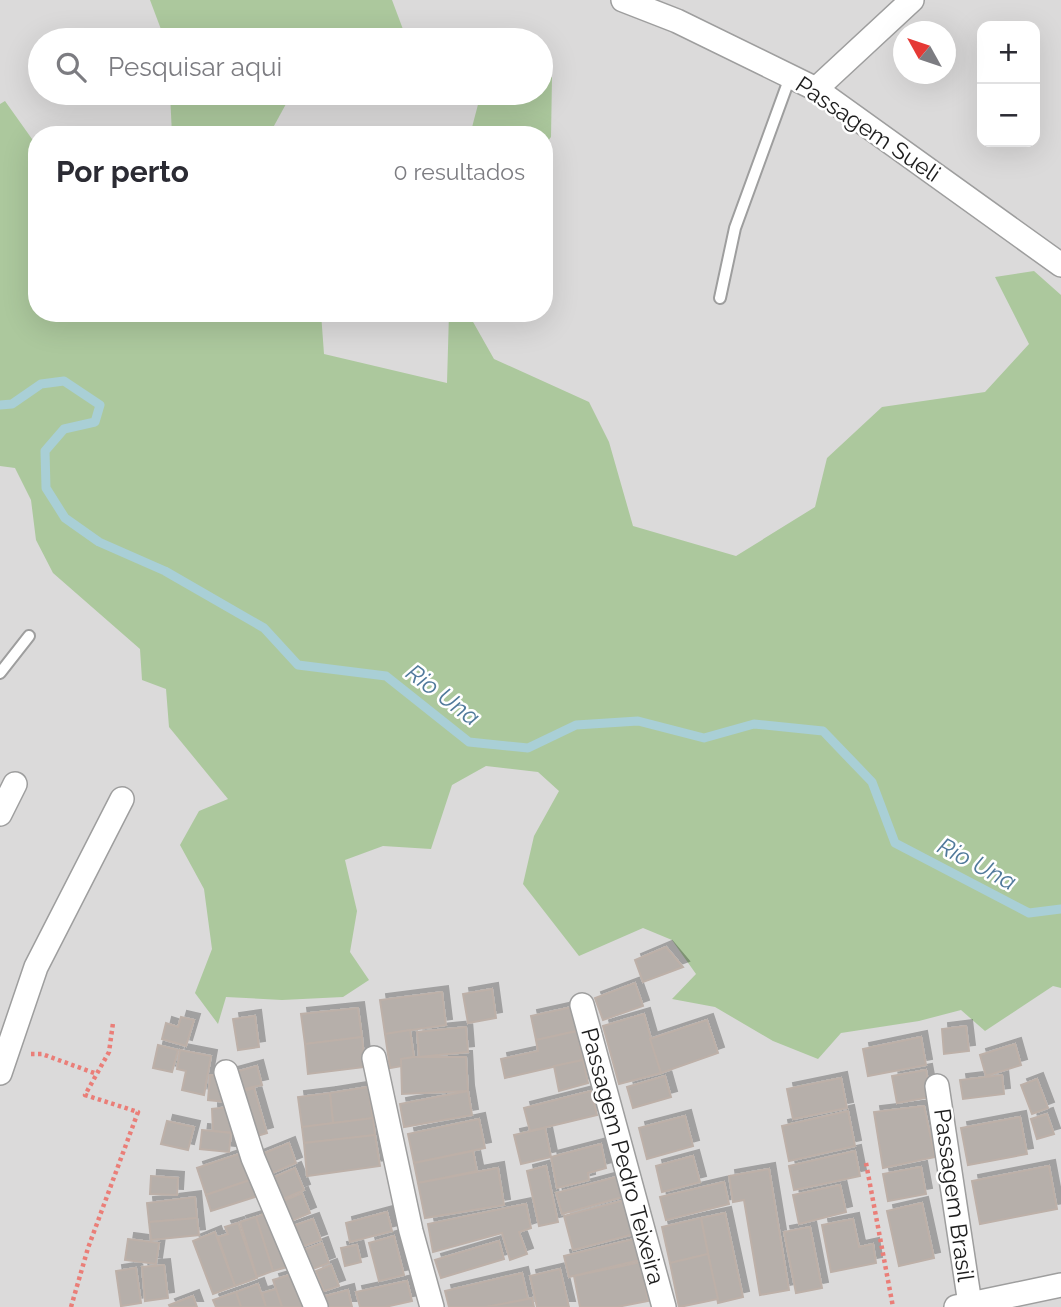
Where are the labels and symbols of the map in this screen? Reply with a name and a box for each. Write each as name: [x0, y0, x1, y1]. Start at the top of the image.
north arrow: [893, 21, 956, 84]
street label: Passagem Sueli: [791, 70, 946, 187]
water label: Rio Una: [401, 658, 486, 732]
water label: Rio Una: [933, 831, 1021, 896]
street label: Passagem Pedro Teixeira: [576, 1025, 671, 1287]
street label: Passagem Brasil: [929, 1107, 980, 1284]

